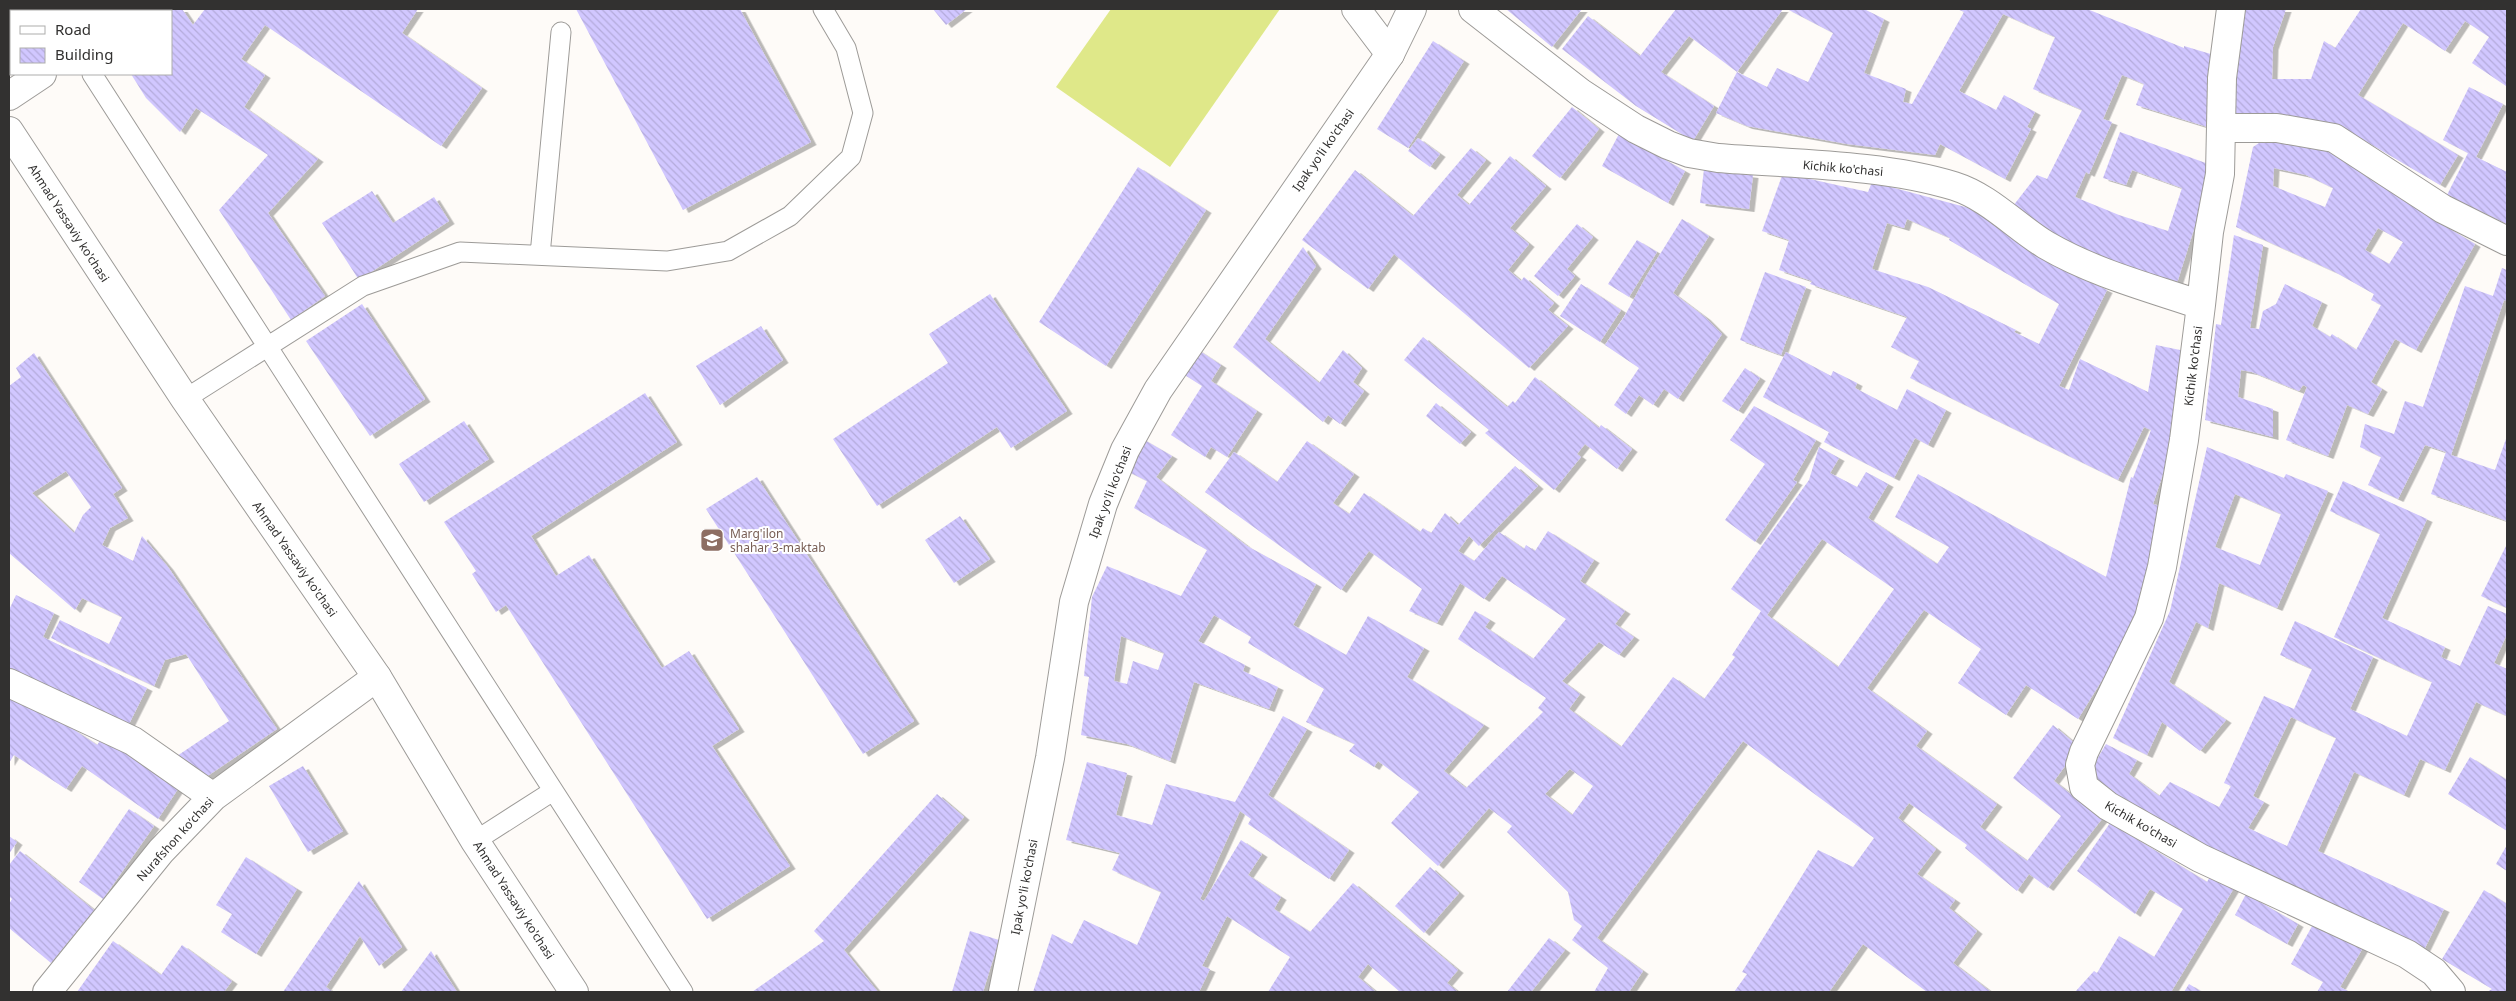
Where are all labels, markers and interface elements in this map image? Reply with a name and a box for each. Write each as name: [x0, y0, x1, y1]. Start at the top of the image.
legend: [10, 10, 172, 75]
text: Road: [55, 19, 91, 39]
text: Building: [55, 44, 113, 64]
street label: Ipak yo'li ko'chasi: [1288, 105, 1358, 195]
street label: Kichik ko'chasi: [1802, 156, 1884, 180]
street label: Ahmad Yassaviy ko'chasi: [24, 161, 114, 285]
street label: Kichik ko'chasi: [2180, 325, 2206, 407]
street label: Ipak yo'li ko'chasi: [1085, 444, 1135, 540]
street label: Ahmad Yassaviy ko'chasi: [249, 498, 341, 620]
place label: Marg'ilon shahar 3-maktab: [730, 525, 826, 556]
school or university icon: Marg'ilon shahar 3-maktab: [699, 527, 725, 553]
street label: Nurafshon koʻchasi: [133, 793, 217, 885]
street label: Kichik ko'chasi: [2102, 796, 2180, 852]
street label: Ahmad Yassaviy ko'chasi: [469, 838, 559, 962]
street label: Ipak yo'li ko'chasi: [1006, 838, 1042, 936]

